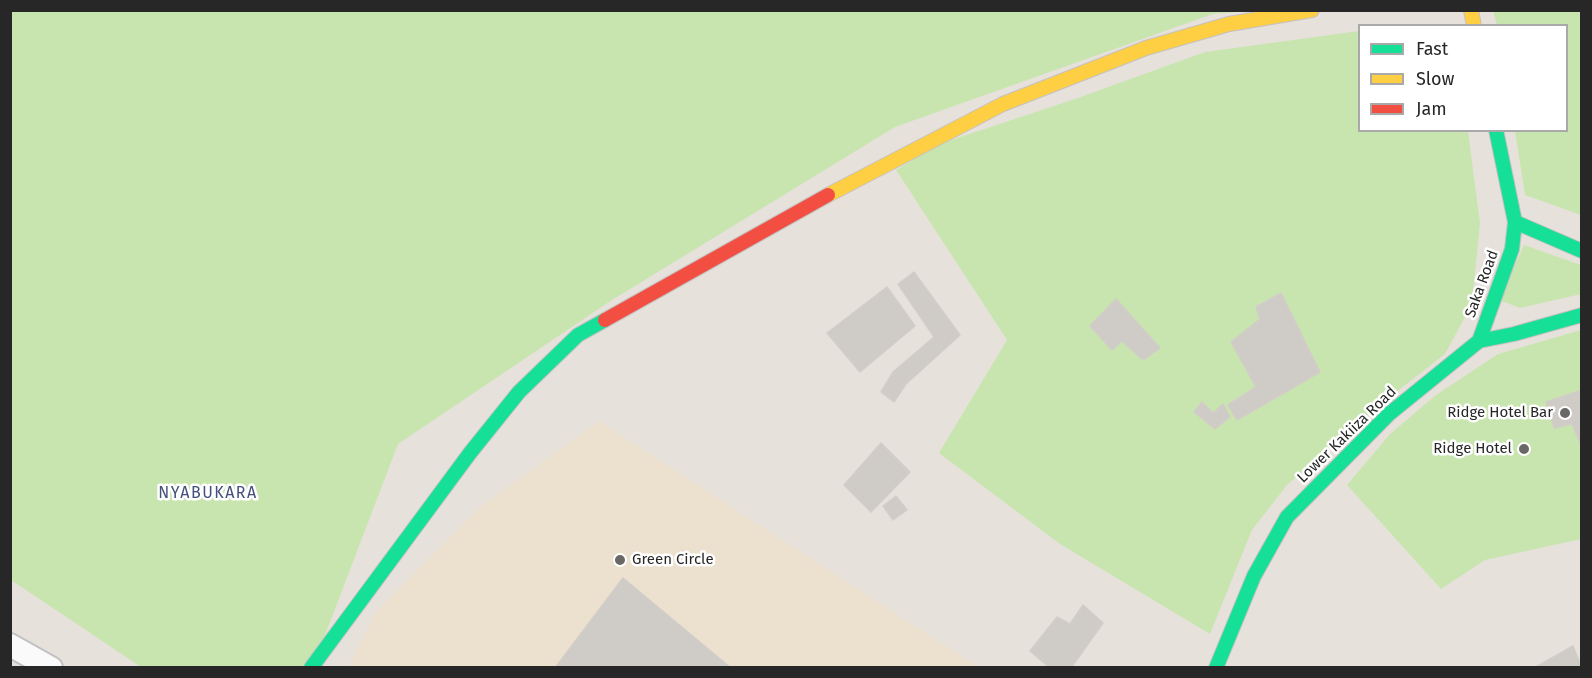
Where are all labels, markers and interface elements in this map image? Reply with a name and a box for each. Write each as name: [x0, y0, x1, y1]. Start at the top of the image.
legend: [1358, 24, 1568, 132]
text: Fast: [1416, 38, 1448, 60]
text: Slow: [1416, 68, 1454, 90]
text: Jam: [1416, 98, 1447, 120]
street label: Saka Road: [1461, 248, 1503, 320]
street label: Lower Kakiiza Road: [1294, 383, 1400, 487]
place label: Ridge Hotel Bar: [1447, 404, 1553, 422]
marker: Ridge Hotel Bar: [1558, 406, 1572, 420]
place label: Ridge Hotel: [1433, 440, 1512, 458]
marker: Ridge Hotel: [1517, 442, 1531, 456]
district label: NYABUKARA: [158, 484, 258, 504]
place label: Green Circle: [632, 551, 714, 569]
marker: Green Circle: [613, 553, 627, 567]

